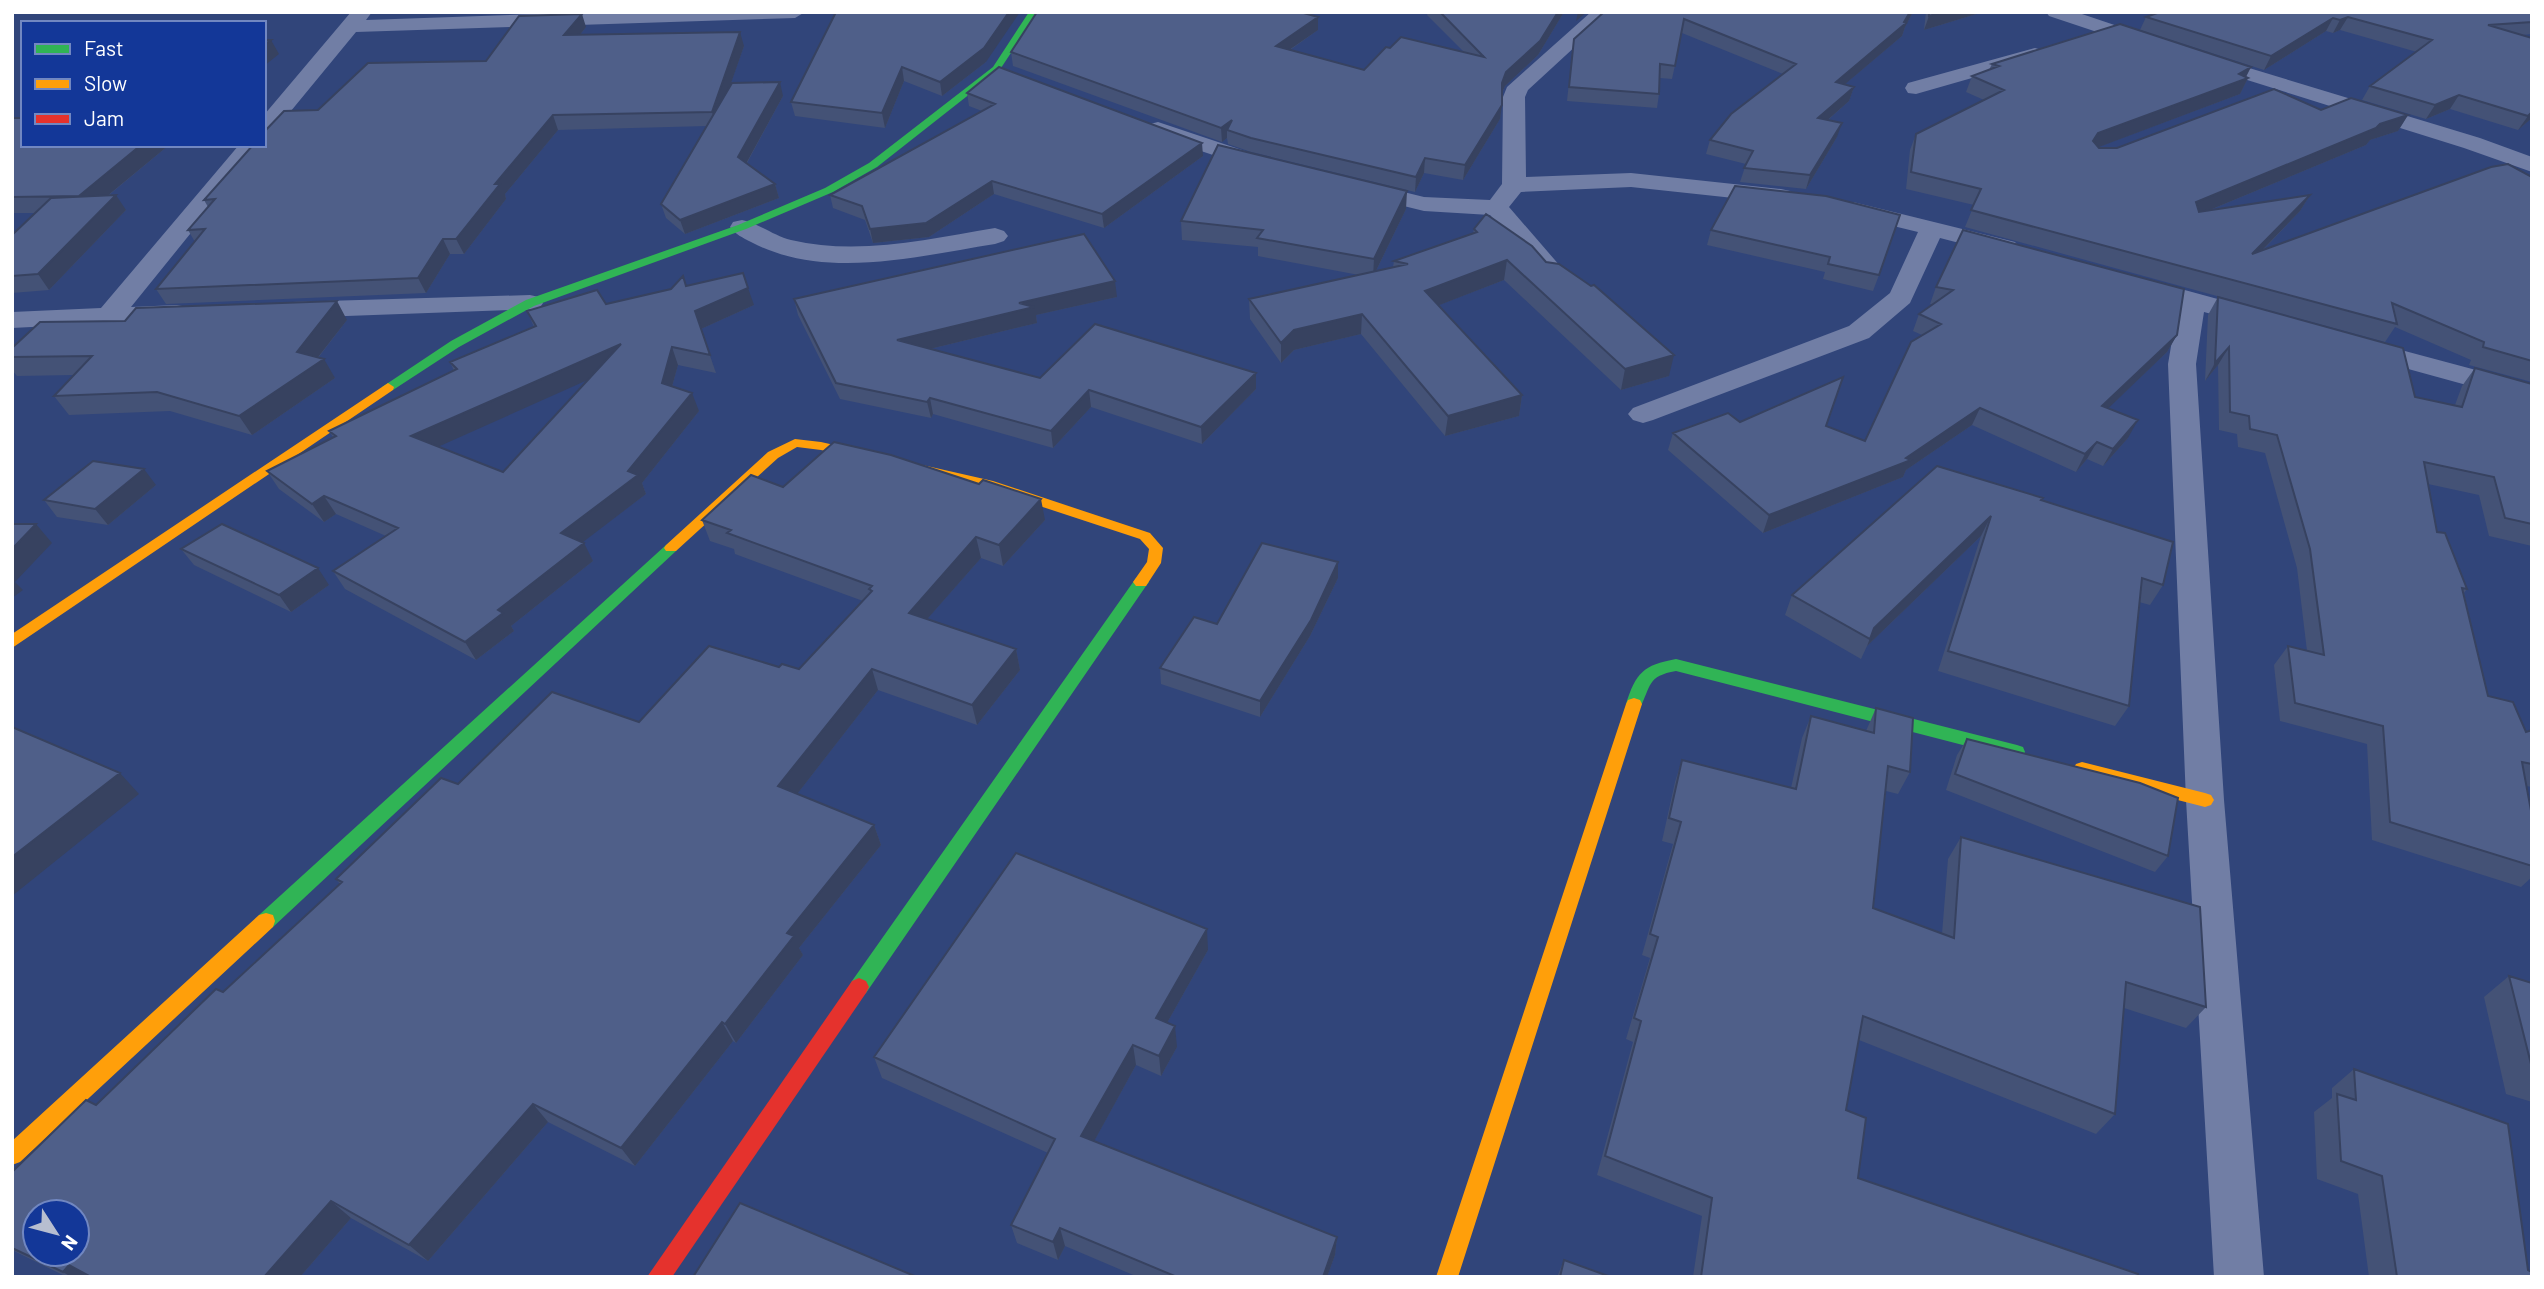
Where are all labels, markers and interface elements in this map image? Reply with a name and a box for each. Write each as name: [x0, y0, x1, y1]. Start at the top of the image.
legend: [21, 21, 266, 147]
text: Fast: [84, 35, 124, 60]
text: Slow: [84, 70, 127, 95]
text: Jam: [84, 105, 124, 130]
north arrow: [21, 1198, 91, 1268]
text: N: [57, 1231, 83, 1255]

